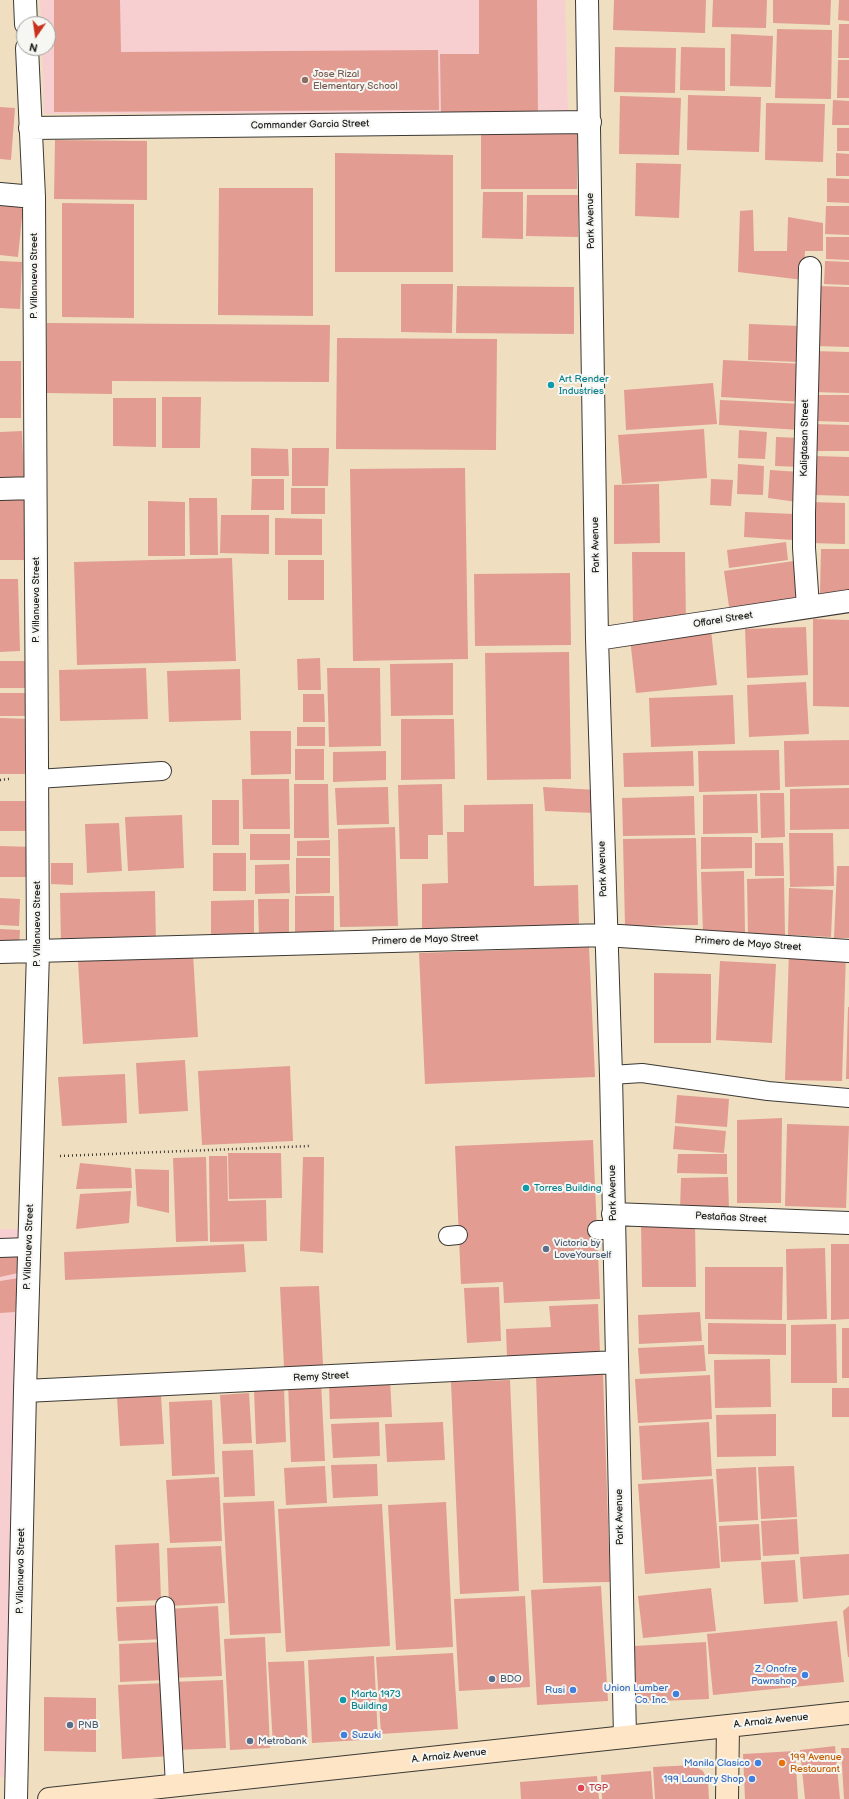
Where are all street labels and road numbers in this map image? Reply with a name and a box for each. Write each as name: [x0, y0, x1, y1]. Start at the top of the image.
street label: Commander Garcia Street: [251, 118, 369, 132]
street label: Park Avenue: [585, 193, 597, 249]
street label: P. Villanueva Street: [28, 233, 40, 319]
street label: Kaligtasan Street: [798, 399, 812, 477]
street label: Park Avenue: [590, 517, 602, 573]
street label: P. Villanueva Street: [30, 557, 42, 643]
street label: Offarel Street: [692, 609, 754, 631]
street label: Park Avenue: [596, 841, 610, 897]
street label: P. Villanueva Street: [31, 881, 43, 967]
street label: Primero de Mayo Street: [371, 932, 479, 948]
street label: Primero de Mayo Street: [694, 934, 802, 954]
street label: Park Avenue: [607, 1165, 619, 1221]
street label: P. Villanueva Street: [22, 1204, 36, 1290]
street label: Pestañas Street: [695, 1210, 767, 1226]
street label: Remy Street: [293, 1370, 349, 1384]
street label: Park Avenue: [614, 1489, 626, 1545]
street label: P. Villanueva Street: [14, 1528, 28, 1614]
street label: A. Arnaiz Avenue: [733, 1711, 809, 1731]
street label: A. Arnaiz Avenue: [411, 1746, 487, 1766]

